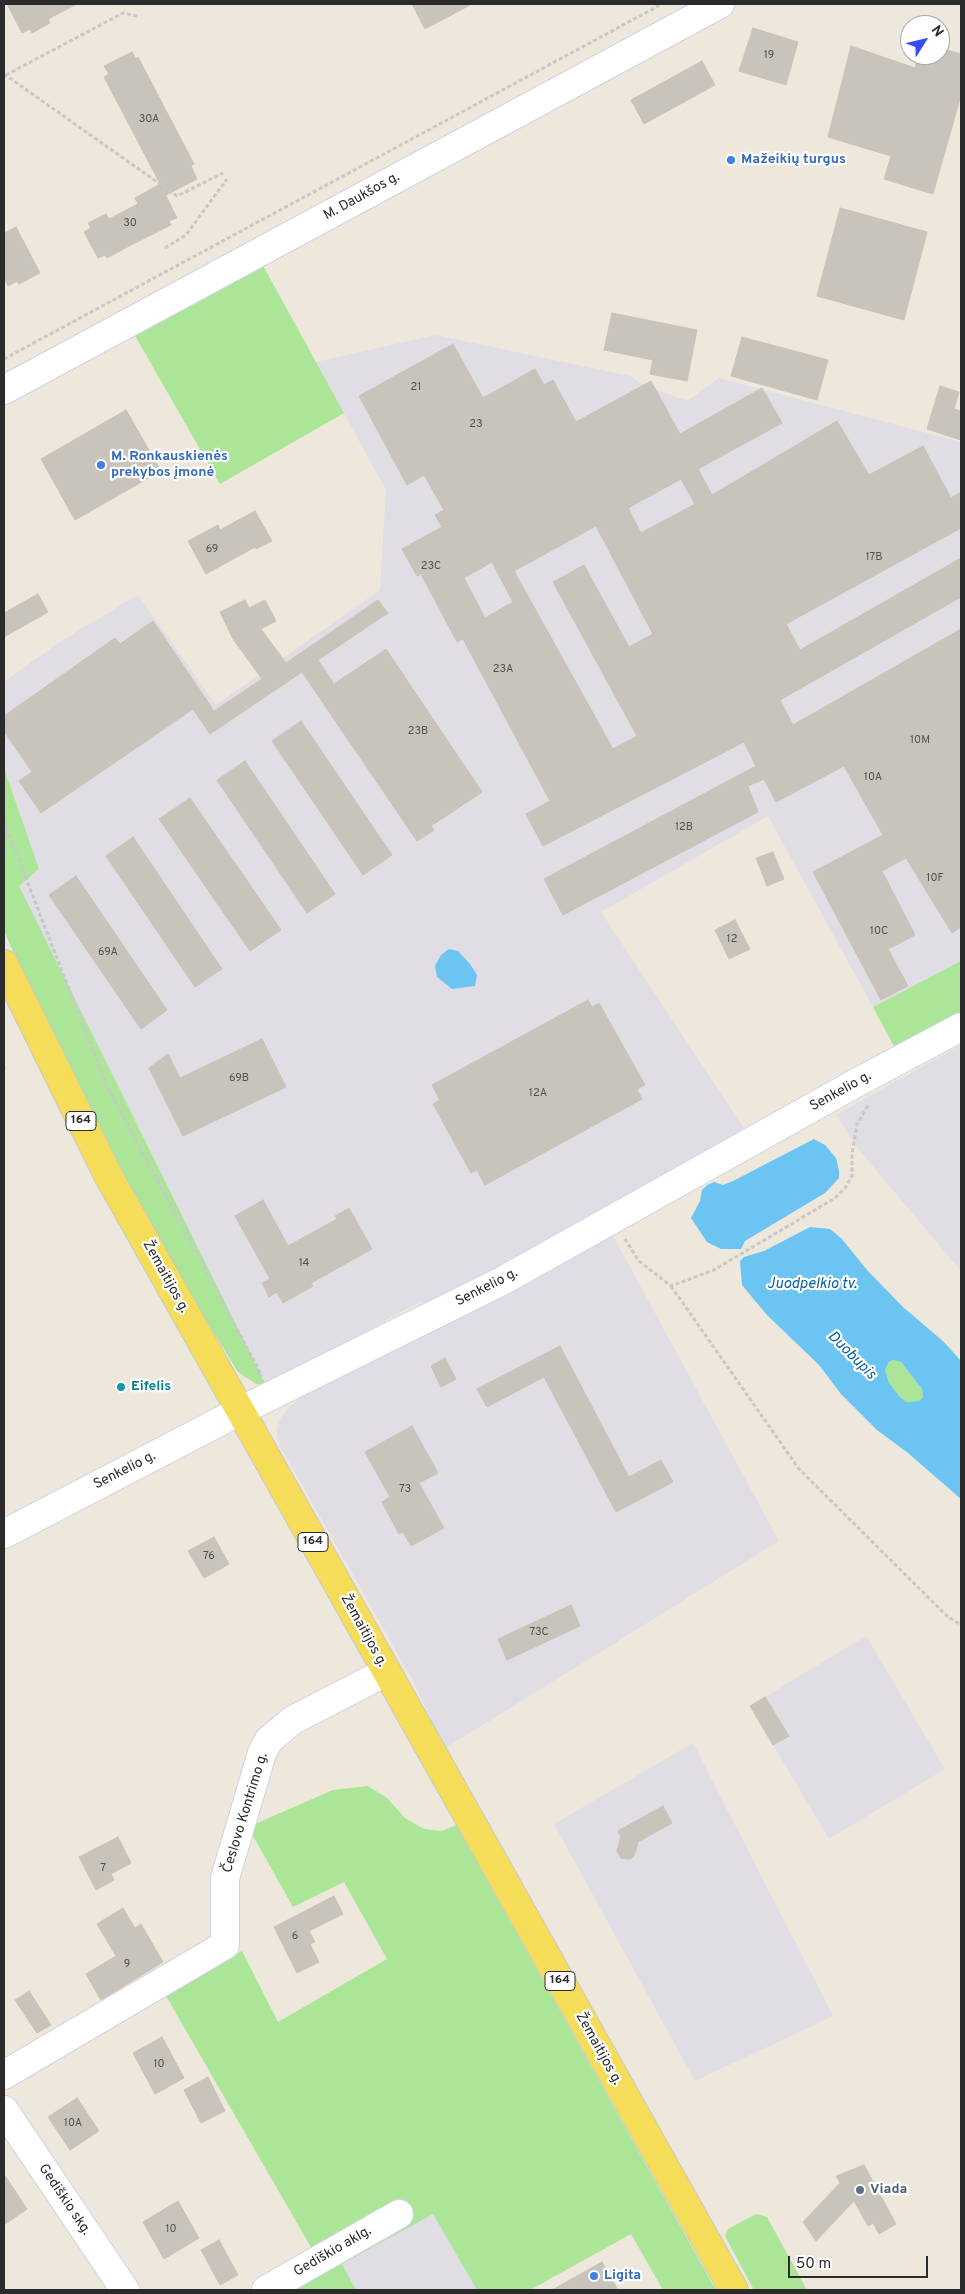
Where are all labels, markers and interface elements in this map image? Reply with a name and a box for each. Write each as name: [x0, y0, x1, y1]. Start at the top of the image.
north arrow: [900, 15, 950, 65]
text: N: [927, 22, 947, 41]
house number: 19: [764, 49, 774, 63]
house number: 30A: [139, 113, 159, 127]
place label: Mažeikių turgus: [741, 152, 846, 168]
marker: Mažeikių turgus: [725, 154, 737, 166]
street label: M. Daukšos g.: [321, 169, 403, 225]
house number: 30: [123, 217, 137, 231]
house number: 21: [411, 381, 421, 395]
house number: 23: [469, 418, 483, 432]
place label: M. Ronkauskienės prekybos įmonė: [111, 449, 228, 482]
marker: M. Ronkauskienės prekybos įmonė: [95, 459, 107, 471]
house number: 69: [206, 543, 218, 557]
house number: 17B: [866, 551, 882, 565]
house number: 23C: [421, 560, 441, 574]
house number: 23A: [493, 663, 513, 677]
house number: 23B: [408, 725, 428, 739]
house number: 10M: [910, 734, 930, 748]
house number: 10A: [864, 771, 882, 785]
house number: 12B: [675, 821, 693, 835]
house number: 10F: [926, 872, 944, 886]
house number: 10C: [870, 925, 888, 939]
house number: 12: [727, 933, 737, 947]
house number: 69A: [98, 946, 118, 960]
street label: Senkelio g.: [807, 1068, 875, 1116]
house number: 69B: [229, 1072, 249, 1086]
house number: 12A: [529, 1087, 547, 1101]
road number: 164: [66, 1112, 96, 1130]
street label: Žemaitijos g.: [138, 1238, 192, 1316]
house number: 14: [299, 1257, 309, 1271]
street label: Senkelio g.: [453, 1265, 521, 1311]
water label: Juodpelkio tv.: [767, 1276, 857, 1294]
water label: Duobupis: [823, 1328, 879, 1384]
place label: Eifelis: [131, 1379, 171, 1395]
marker: Eifelis: [115, 1381, 127, 1393]
street label: Senkelio g.: [91, 1448, 159, 1494]
house number: 73: [399, 1483, 411, 1497]
road number: 164: [298, 1532, 328, 1551]
house number: 76: [203, 1550, 215, 1564]
street label: Žemaitijos g.: [336, 1592, 390, 1670]
house number: 73C: [529, 1626, 549, 1640]
street label: Česlovo Kontrimo g.: [220, 1751, 272, 1875]
house number: 7: [100, 1862, 106, 1876]
house number: 6: [292, 1930, 298, 1944]
house number: 9: [124, 1958, 130, 1972]
road number: 164: [545, 1972, 575, 1990]
street label: Žemaitijos g.: [571, 2010, 625, 2088]
house number: 10: [153, 2058, 165, 2072]
house number: 10A: [64, 2117, 82, 2131]
street label: Gediškio skg.: [34, 2161, 94, 2239]
place label: Viada: [870, 2182, 907, 2198]
marker: Viada: [854, 2184, 866, 2196]
house number: 10: [165, 2223, 177, 2237]
street label: Gediškio aklg.: [291, 2223, 375, 2281]
scale bar: [790, 2246, 930, 2278]
text: 50 m: [796, 2255, 831, 2274]
place label: Ligita: [604, 2268, 641, 2284]
marker: Ligita: [588, 2270, 600, 2282]

